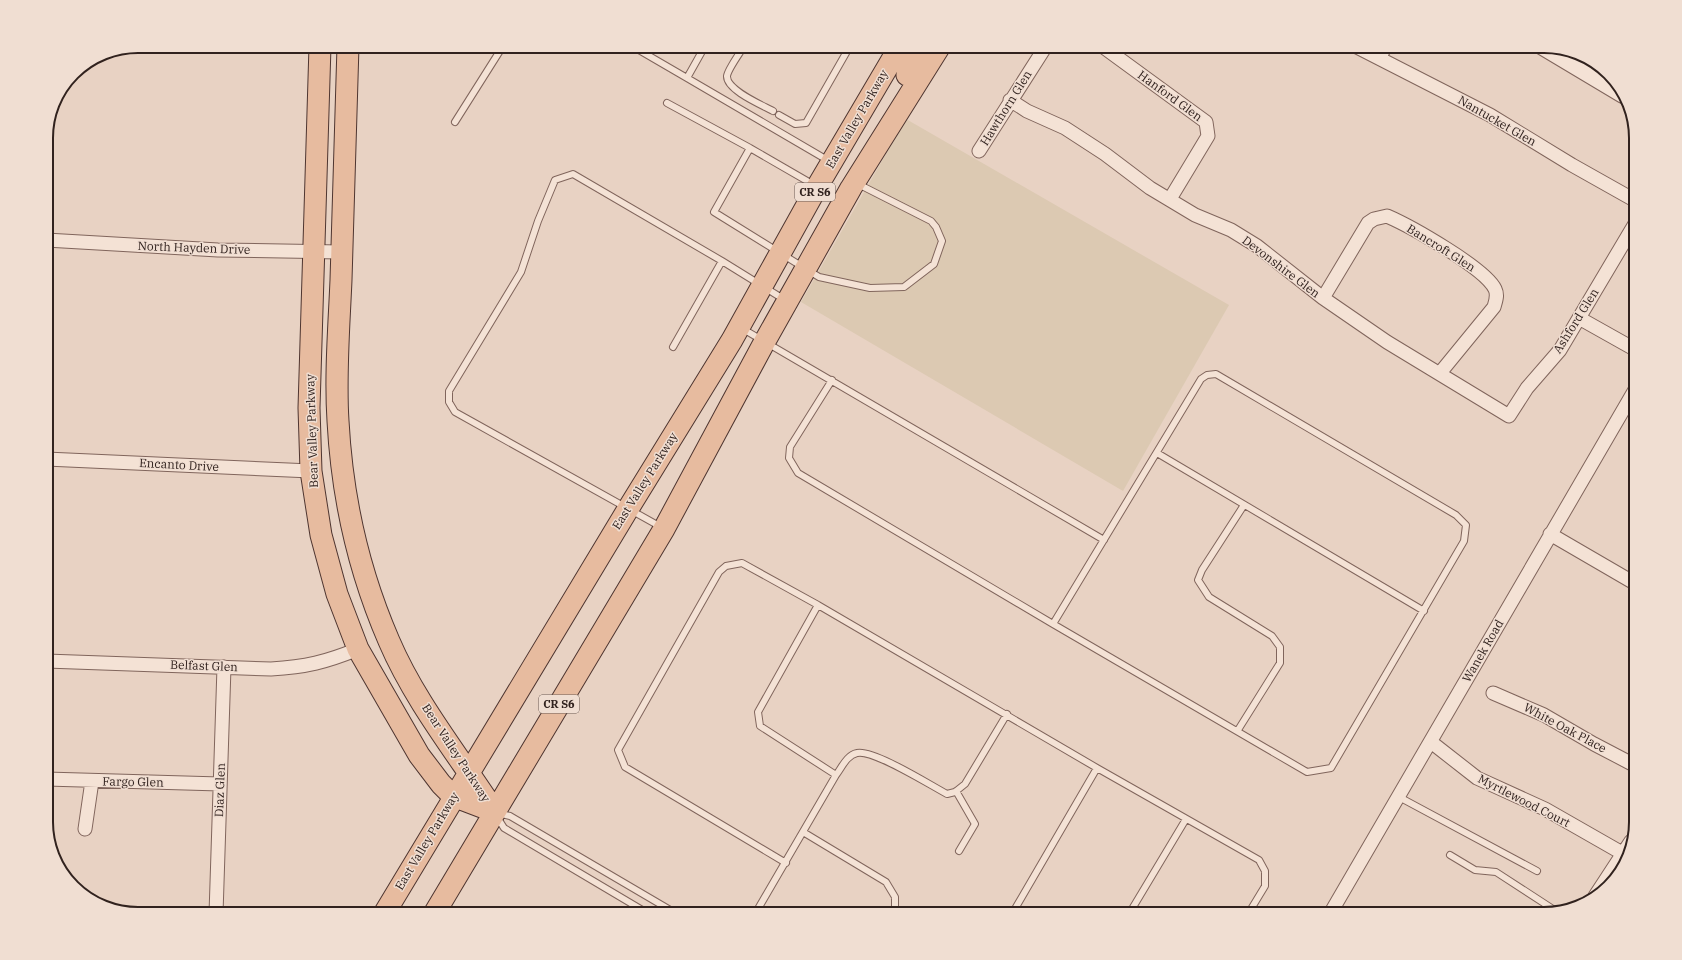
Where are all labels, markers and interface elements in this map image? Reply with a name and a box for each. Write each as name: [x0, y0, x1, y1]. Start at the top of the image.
street label: East Valley Parkway: [822, 66, 891, 171]
street label: Hawthorn Glen: [976, 67, 1035, 148]
street label: Hanford Glen: [1135, 67, 1206, 124]
street label: Nantucket Glen: [1455, 92, 1539, 149]
road number: CR S6: [795, 183, 835, 201]
street label: Bancroft Glen: [1404, 221, 1479, 275]
street label: Devonshire Glen: [1239, 232, 1323, 301]
street label: North Hayden Drive: [137, 238, 251, 257]
street label: Ashford Glen: [1550, 285, 1602, 356]
street label: Bear Valley Parkway: [302, 373, 321, 488]
street label: East Valley Parkway: [609, 429, 681, 532]
street label: Encanto Drive: [139, 455, 219, 474]
street label: Wanek Road: [1459, 617, 1507, 685]
street label: Belfast Glen: [170, 657, 239, 674]
road number: CR S6: [539, 695, 579, 713]
street label: White Oak Place: [1521, 699, 1609, 756]
street label: Bear Valley Parkway: [419, 701, 494, 805]
street label: Diaz Glen: [211, 762, 228, 817]
street label: Myrtlewood Court: [1476, 771, 1573, 830]
street label: Fargo Glen: [102, 773, 164, 790]
street label: East Valley Parkway: [391, 788, 462, 893]

